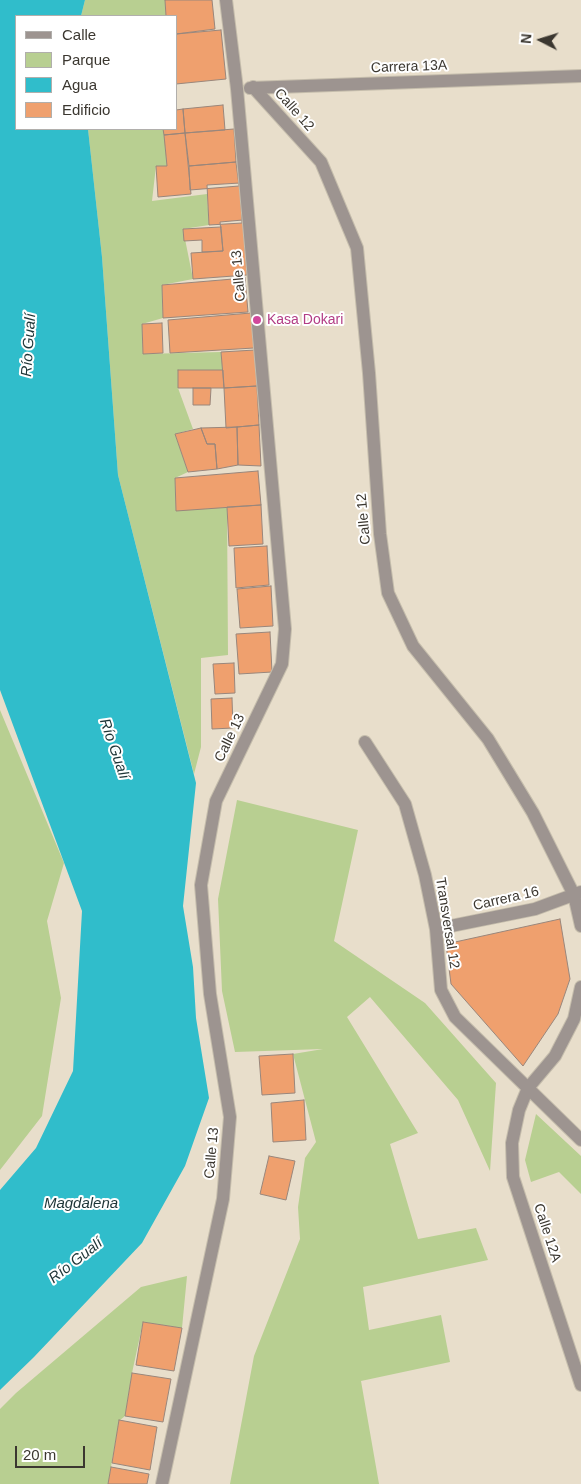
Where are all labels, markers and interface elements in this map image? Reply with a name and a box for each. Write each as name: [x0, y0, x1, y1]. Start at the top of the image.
legend: [15, 15, 178, 130]
north arrow: [516, 15, 566, 65]
text: Calle: [62, 26, 96, 43]
text: N: [518, 33, 534, 44]
text: Parque: [62, 51, 110, 68]
street label: Carrera 13A: [371, 57, 447, 77]
text: Agua: [62, 76, 97, 93]
street label: Calle 12: [271, 85, 317, 135]
text: Edificio: [62, 101, 110, 118]
street label: Calle 13: [228, 250, 250, 302]
place label: Kasa Dokari: [267, 312, 343, 328]
water label: Río Gualí: [18, 313, 40, 377]
marker: Kasa Dokari: [251, 314, 263, 326]
street label: Calle 12: [353, 493, 375, 545]
street label: Calle 13: [211, 711, 249, 765]
water label: Río Gualí: [95, 716, 133, 782]
street label: Transversal 12: [432, 876, 462, 970]
street label: Carrera 16: [472, 883, 540, 915]
street label: Calle 13: [201, 1127, 223, 1179]
water label: Magdalena: [44, 1195, 118, 1213]
street label: Calle 12A: [530, 1202, 564, 1264]
water label: Río Gualí: [45, 1234, 107, 1288]
scale bar: [18, 1436, 88, 1468]
text: 20 m: [23, 1446, 56, 1463]

